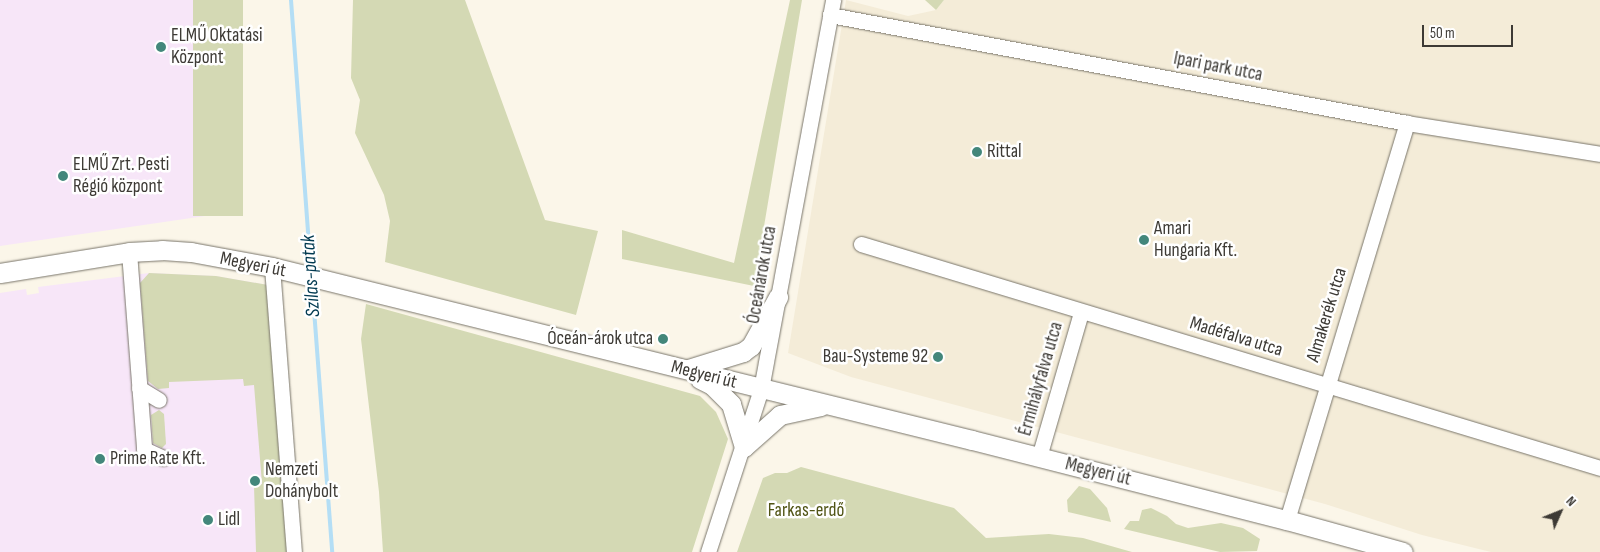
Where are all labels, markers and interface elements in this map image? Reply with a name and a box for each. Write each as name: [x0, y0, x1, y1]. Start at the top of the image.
scale bar: [1425, 15, 1516, 47]
text: 50 m: [1430, 24, 1455, 43]
place label: ELMŰ Oktatási Központ: [171, 25, 263, 69]
marker: ELMŰ Oktatási Központ: [155, 41, 167, 53]
street label: Ipari park utca: [1172, 47, 1264, 87]
place label: Rittal: [987, 141, 1022, 163]
marker: Rittal: [971, 146, 983, 158]
place label: ELMŰ Zrt. Pesti Régió központ: [73, 154, 169, 198]
marker: ELMŰ Zrt. Pesti Régió központ: [57, 170, 69, 182]
place label: Amari Hungaria Kft.: [1154, 218, 1237, 262]
street label: Óceánárok utca: [742, 224, 782, 326]
water label: Szilas-patak: [296, 234, 326, 318]
marker: Amari Hungaria Kft.: [1138, 234, 1150, 246]
street label: Megyeri út: [218, 247, 288, 283]
street label: Almakerék utca: [1302, 265, 1352, 365]
street label: Madéfalva utca: [1187, 312, 1285, 362]
street label: Érmihályfalva utca: [1014, 319, 1068, 439]
place label: Óceán-árok utca: [547, 328, 653, 350]
marker: Óceán-árok utca: [657, 333, 669, 345]
place label: Bau-Systeme 92: [823, 346, 928, 368]
marker: Bau-Systeme 92: [932, 351, 944, 363]
street label: Megyeri út: [669, 356, 739, 394]
place label: Prime Rate Kft.: [110, 448, 205, 470]
marker: Prime Rate Kft.: [94, 453, 106, 465]
street label: Megyeri út: [1063, 453, 1133, 491]
place label: Nemzeti Dohánybolt: [265, 459, 338, 503]
marker: Nemzeti Dohánybolt: [249, 475, 261, 487]
north arrow: [1535, 487, 1585, 537]
text: N: [1562, 493, 1580, 510]
park label: Farkas-erdő: [768, 500, 844, 522]
place label: Lidl: [218, 509, 240, 531]
marker: Lidl: [202, 514, 214, 526]

